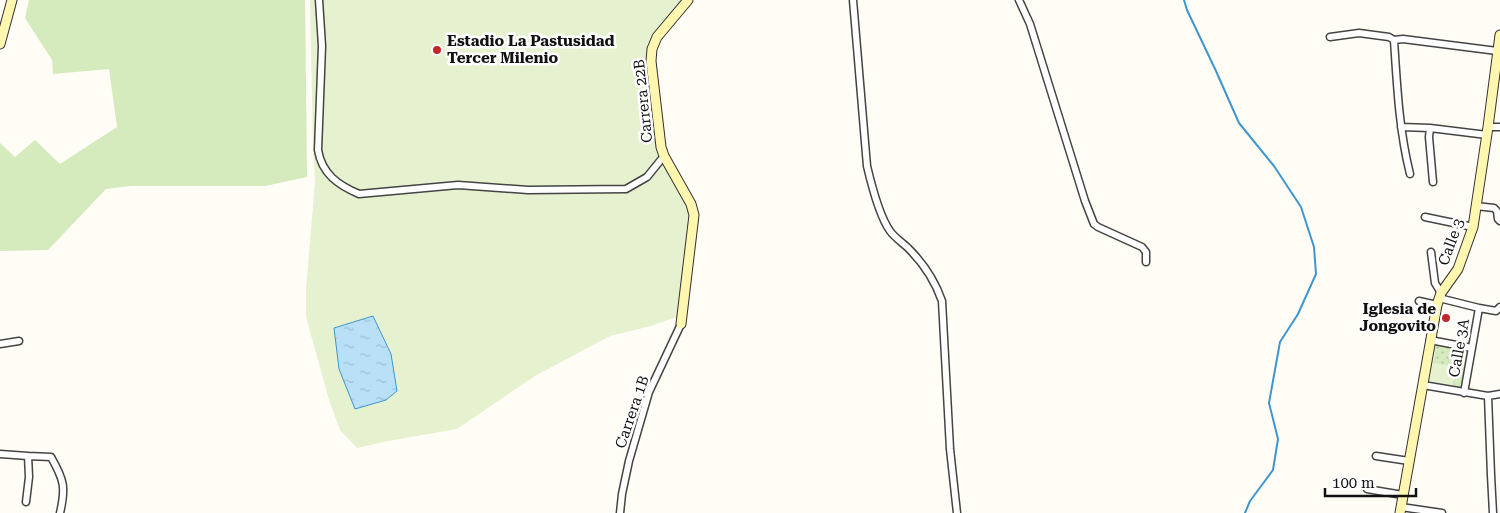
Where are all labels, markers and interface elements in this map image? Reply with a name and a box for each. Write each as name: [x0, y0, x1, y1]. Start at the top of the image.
place label: Estadio La Pastusidad Tercer Milenio: [447, 32, 615, 67]
marker: Estadio La Pastusidad Tercer Milenio: [431, 44, 443, 56]
street label: Carrera 22B: [630, 58, 656, 144]
street label: Calle 3: [1434, 216, 1468, 268]
place label: Iglesia de Jongovito: [1360, 300, 1436, 335]
marker: Iglesia de Jongovito: [1440, 312, 1452, 324]
street label: Calle 3A: [1445, 317, 1473, 379]
street label: Carrera 1B: [611, 373, 653, 451]
scale bar: [1325, 466, 1416, 498]
text: 100 m: [1332, 474, 1375, 492]

